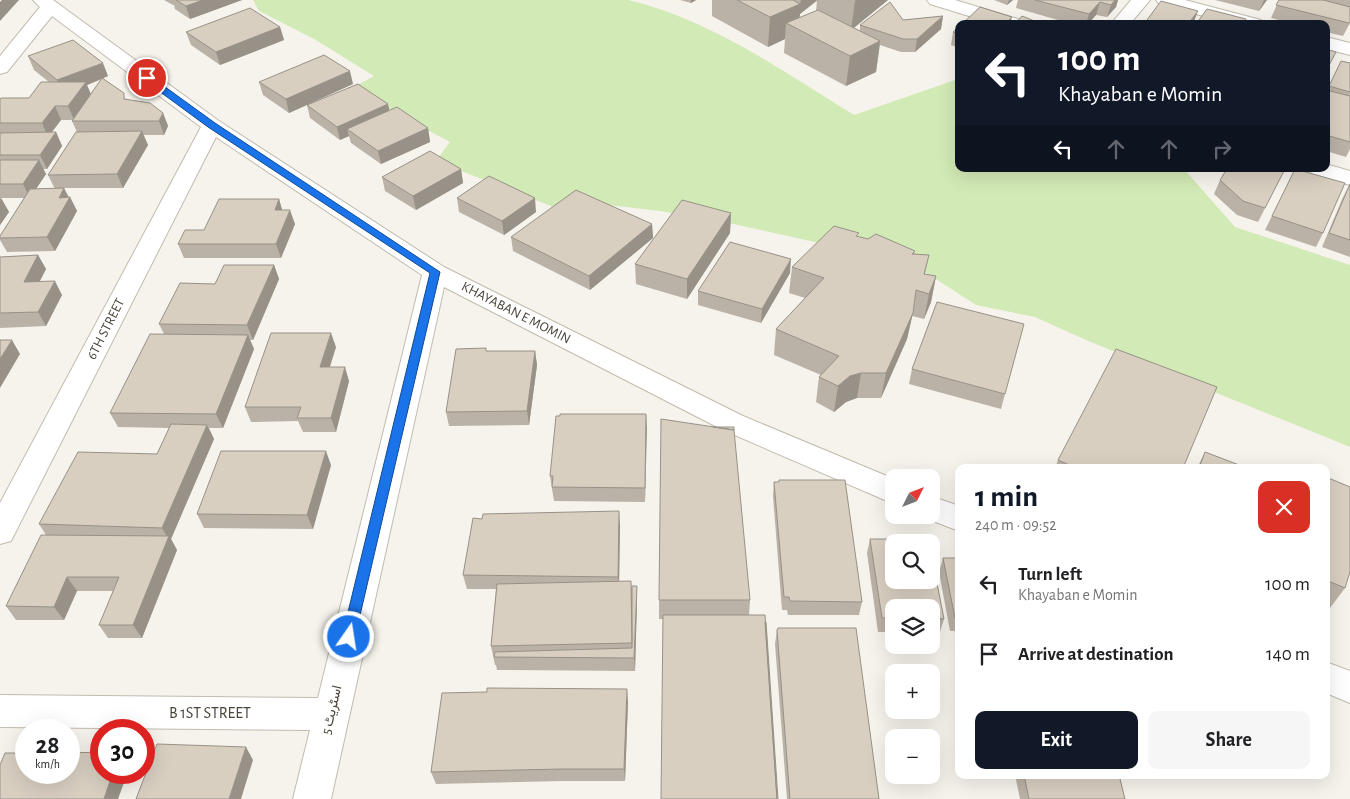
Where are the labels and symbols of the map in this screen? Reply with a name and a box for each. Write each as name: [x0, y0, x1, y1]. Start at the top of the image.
pin: [126, 57, 168, 99]
street label: KHAYABAN E MOMIN: [459, 279, 573, 347]
street label: 6TH STREET: [85, 296, 127, 362]
north arrow: [885, 469, 940, 524]
position arrow: [322, 610, 374, 662]
street label: اسٹریٹ 5: [320, 684, 345, 736]
street label: B 1ST STREET: [169, 705, 251, 721]
speed limit sign: 30: [90, 719, 155, 784]

